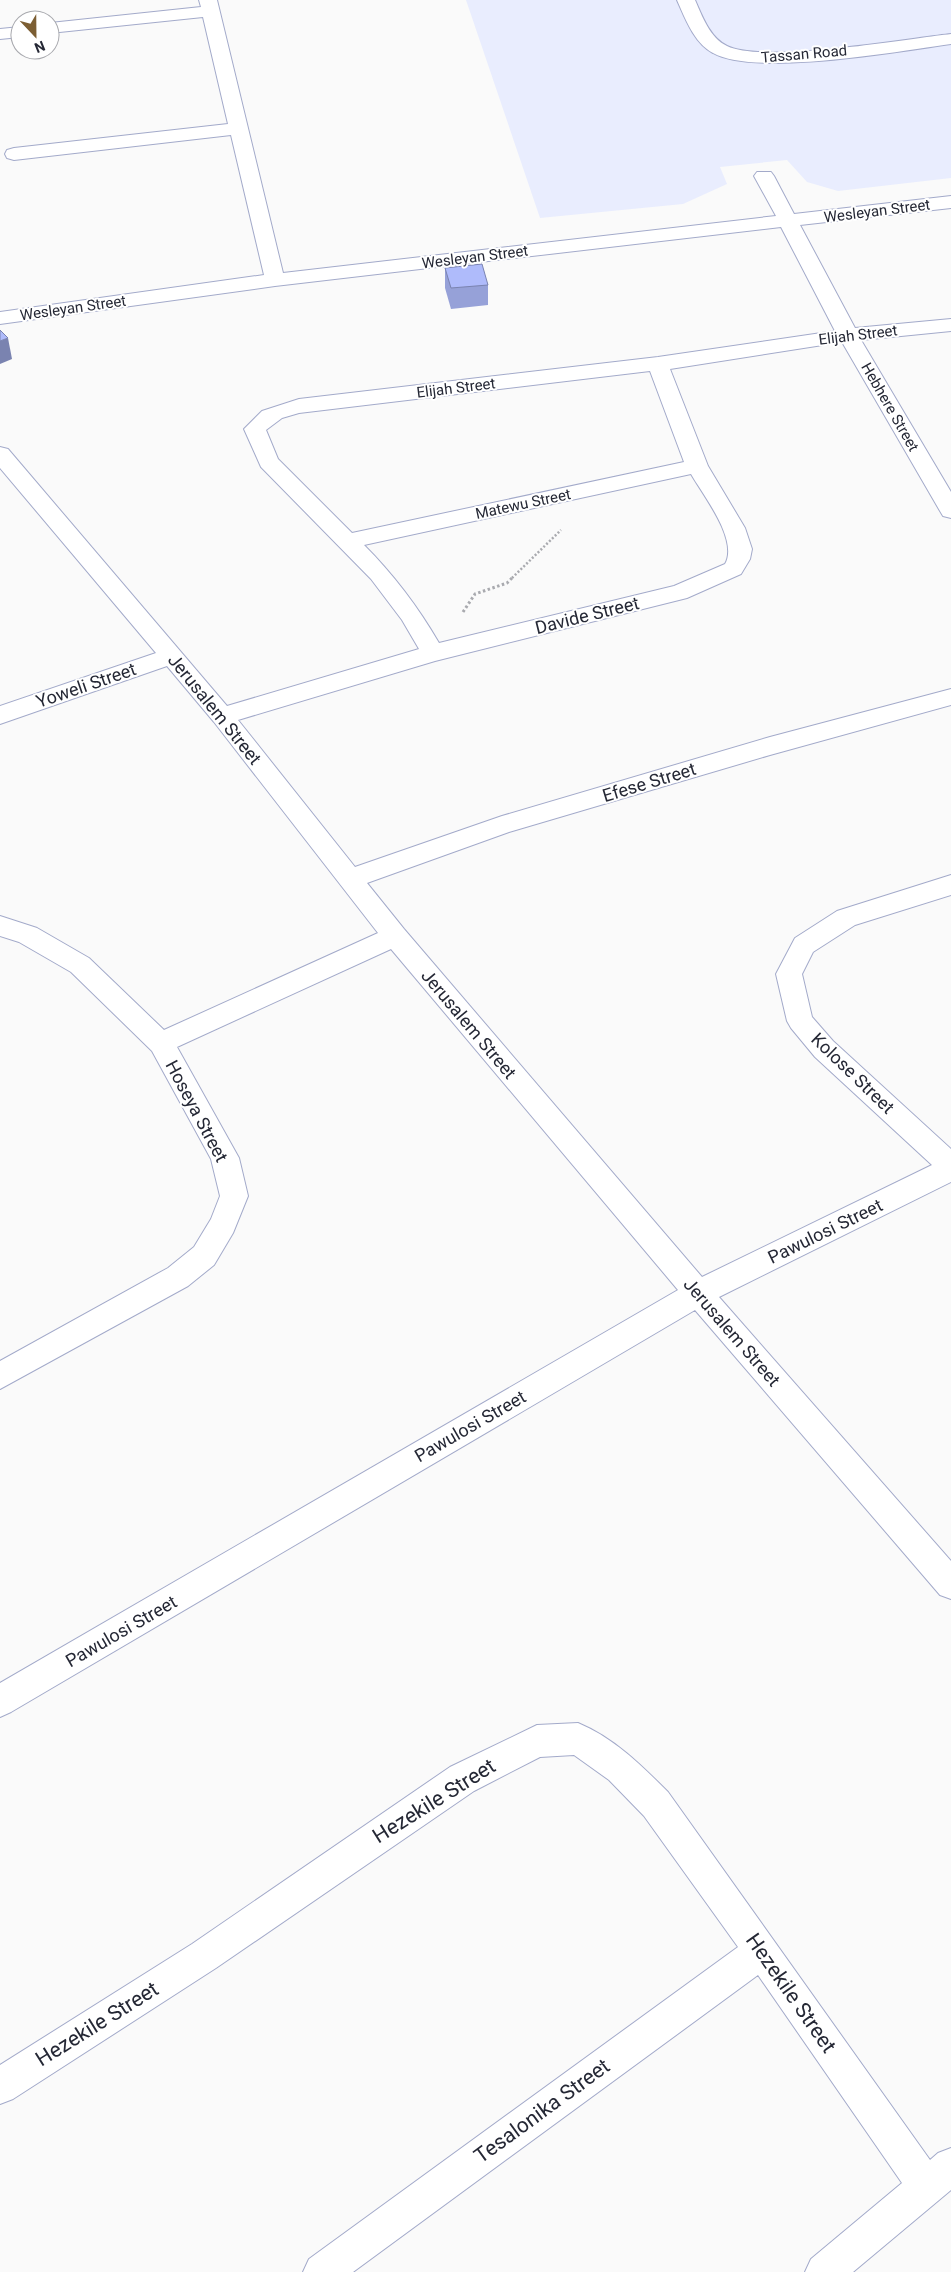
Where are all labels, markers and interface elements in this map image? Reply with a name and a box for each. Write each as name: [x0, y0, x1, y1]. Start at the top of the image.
north arrow: [10, 10, 60, 60]
text: N: [32, 38, 47, 56]
street label: Tassan Road: [760, 41, 848, 67]
street label: Wesleyan Street: [823, 196, 931, 226]
street label: Wesleyan Street: [421, 242, 529, 272]
street label: Wesleyan Street: [19, 292, 127, 324]
street label: Elijah Street: [818, 321, 898, 349]
street label: Hebhere Street: [857, 359, 923, 455]
street label: Elijah Street: [416, 374, 496, 402]
street label: Matewu Street: [474, 485, 572, 523]
street label: Davide Street: [533, 592, 641, 638]
street label: Jerusalem Street: [164, 649, 266, 769]
street label: Yoweli Street: [33, 658, 139, 712]
street label: Efese Street: [600, 758, 698, 806]
street label: Jerusalem Street: [417, 965, 521, 1083]
street label: Kolose Street: [807, 1028, 899, 1118]
street label: Hoseya Street: [161, 1057, 233, 1165]
street label: Pawulosi Street: [764, 1194, 886, 1268]
street label: Jerusalem Street: [679, 1274, 785, 1390]
street label: Pawulosi Street: [411, 1386, 529, 1466]
street label: Pawulosi Street: [62, 1591, 180, 1671]
street label: Hezekile Street: [368, 1754, 500, 1848]
street label: Hezekile Street: [741, 1929, 841, 2057]
street label: Hezekile Street: [31, 1977, 163, 2071]
street label: Tesalonika Street: [470, 2054, 614, 2168]

